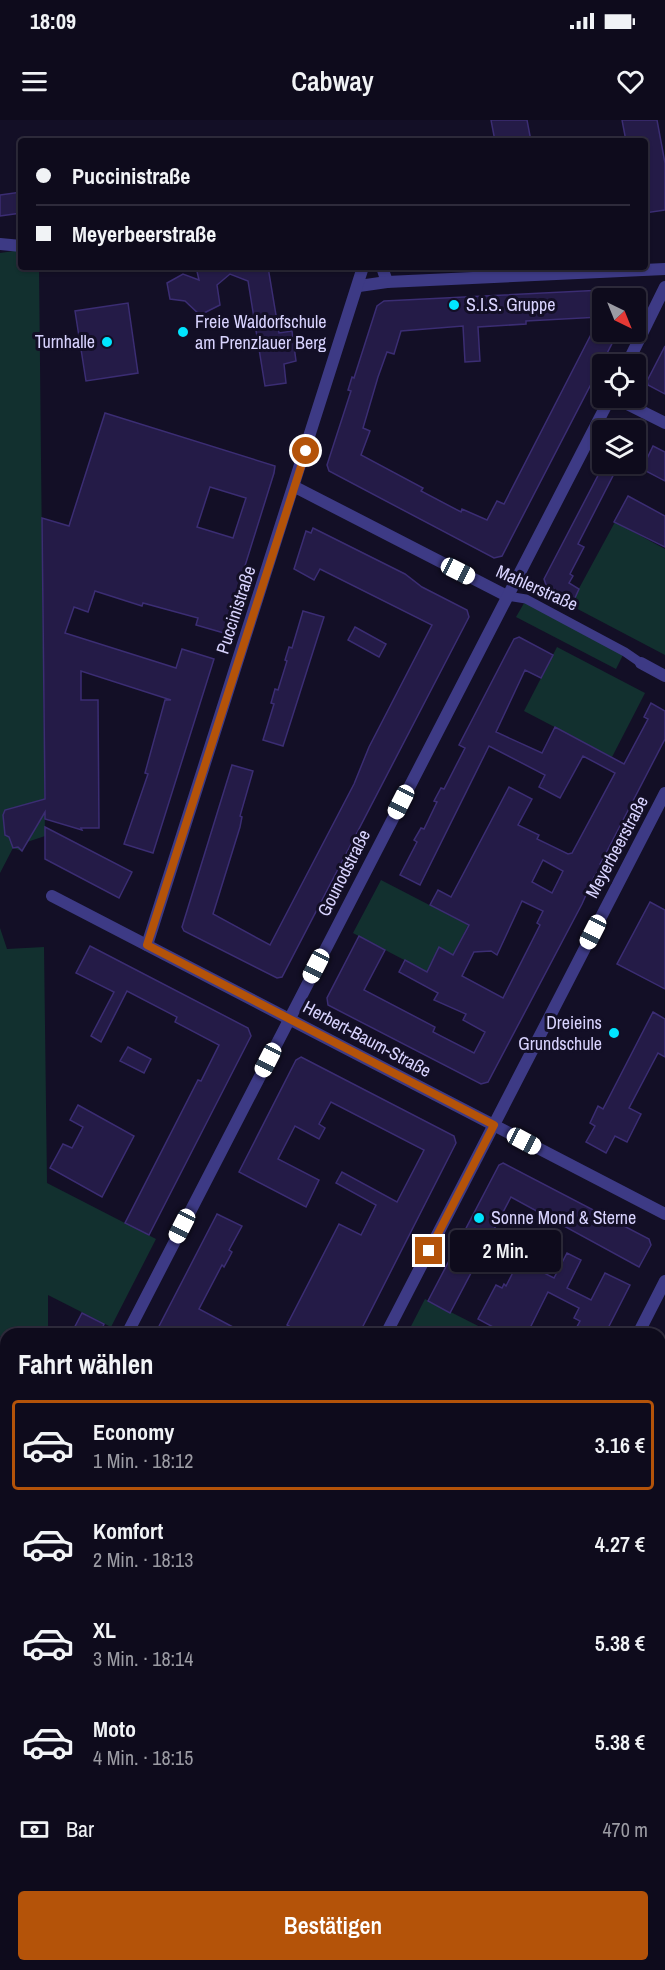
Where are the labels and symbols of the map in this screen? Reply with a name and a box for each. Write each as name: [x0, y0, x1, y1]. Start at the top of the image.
north arrow: [592, 288, 646, 342]
place label: S.I.S. Gruppe: [466, 292, 555, 317]
marker: S.I.S. Gruppe: [447, 298, 461, 312]
place label: Freie Waldorfschule am Prenzlauer Berg: [195, 309, 327, 355]
marker: Freie Waldorfschule am Prenzlauer Berg: [176, 325, 190, 339]
place label: Turnhalle: [35, 329, 95, 354]
marker: Turnhalle: [100, 335, 114, 349]
route start: [292, 437, 319, 464]
car: [438, 555, 478, 587]
street label: Mahlerstraße: [492, 558, 582, 617]
street label: Puccinistraße: [210, 563, 261, 657]
car: [385, 782, 417, 822]
street label: Meyerbeerstraße: [579, 791, 654, 902]
street label: Gounodstraße: [311, 825, 376, 920]
car: [577, 912, 609, 952]
car: [300, 946, 332, 986]
street label: Herbert-Baum-Straße: [299, 994, 436, 1083]
place label: Dreieins Grundschule: [518, 1010, 602, 1056]
marker: Dreieins Grundschule: [607, 1026, 621, 1040]
car: [252, 1040, 284, 1080]
car: [504, 1125, 544, 1157]
place label: Sonne Mond & Sterne: [491, 1205, 636, 1230]
car: [166, 1206, 198, 1246]
marker: Sonne Mond & Sterne: [472, 1211, 486, 1225]
callout: 2 Min.: [450, 1230, 561, 1272]
route end: [415, 1237, 442, 1264]

